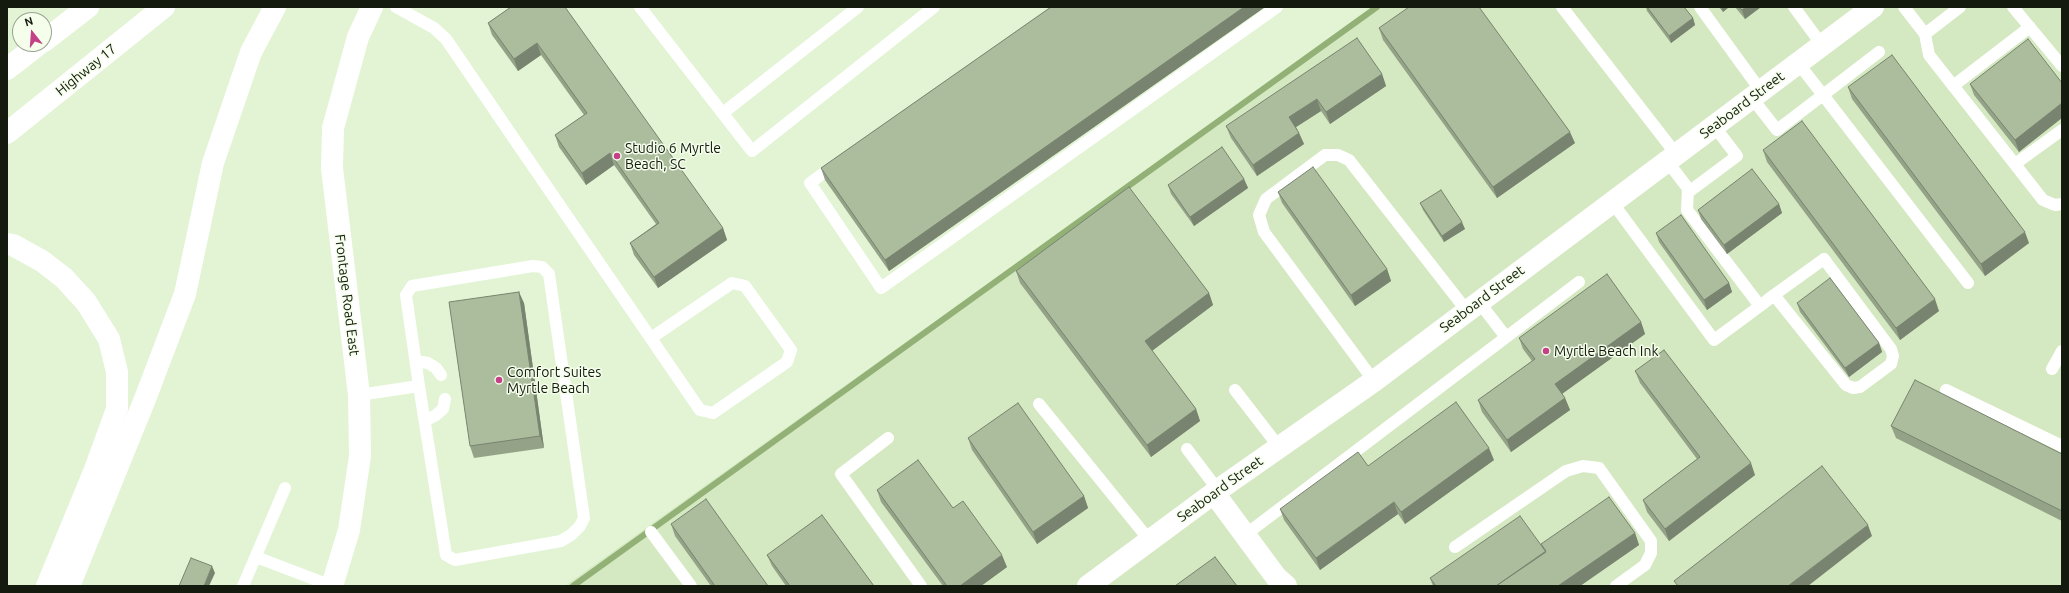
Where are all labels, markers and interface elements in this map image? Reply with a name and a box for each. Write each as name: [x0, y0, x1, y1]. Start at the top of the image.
north arrow: [12, 12, 52, 52]
text: N: [23, 15, 34, 28]
street label: Highway 17: [52, 41, 120, 99]
street label: Seaboard Street: [1696, 68, 1788, 142]
place label: Studio 6 Myrtle Beach, SC: [625, 140, 721, 172]
marker: Studio 6 Myrtle Beach, SC: [612, 151, 622, 161]
street label: Frontage Road East: [331, 233, 363, 357]
street label: Seaboard Street: [1436, 262, 1528, 336]
place label: Myrtle Beach Ink: [1554, 343, 1658, 359]
marker: Myrtle Beach Ink: [1541, 346, 1551, 356]
place label: Comfort Suites Myrtle Beach: [507, 364, 601, 396]
marker: Comfort Suites Myrtle Beach: [494, 375, 504, 385]
street label: Seaboard Street: [1174, 452, 1266, 526]

